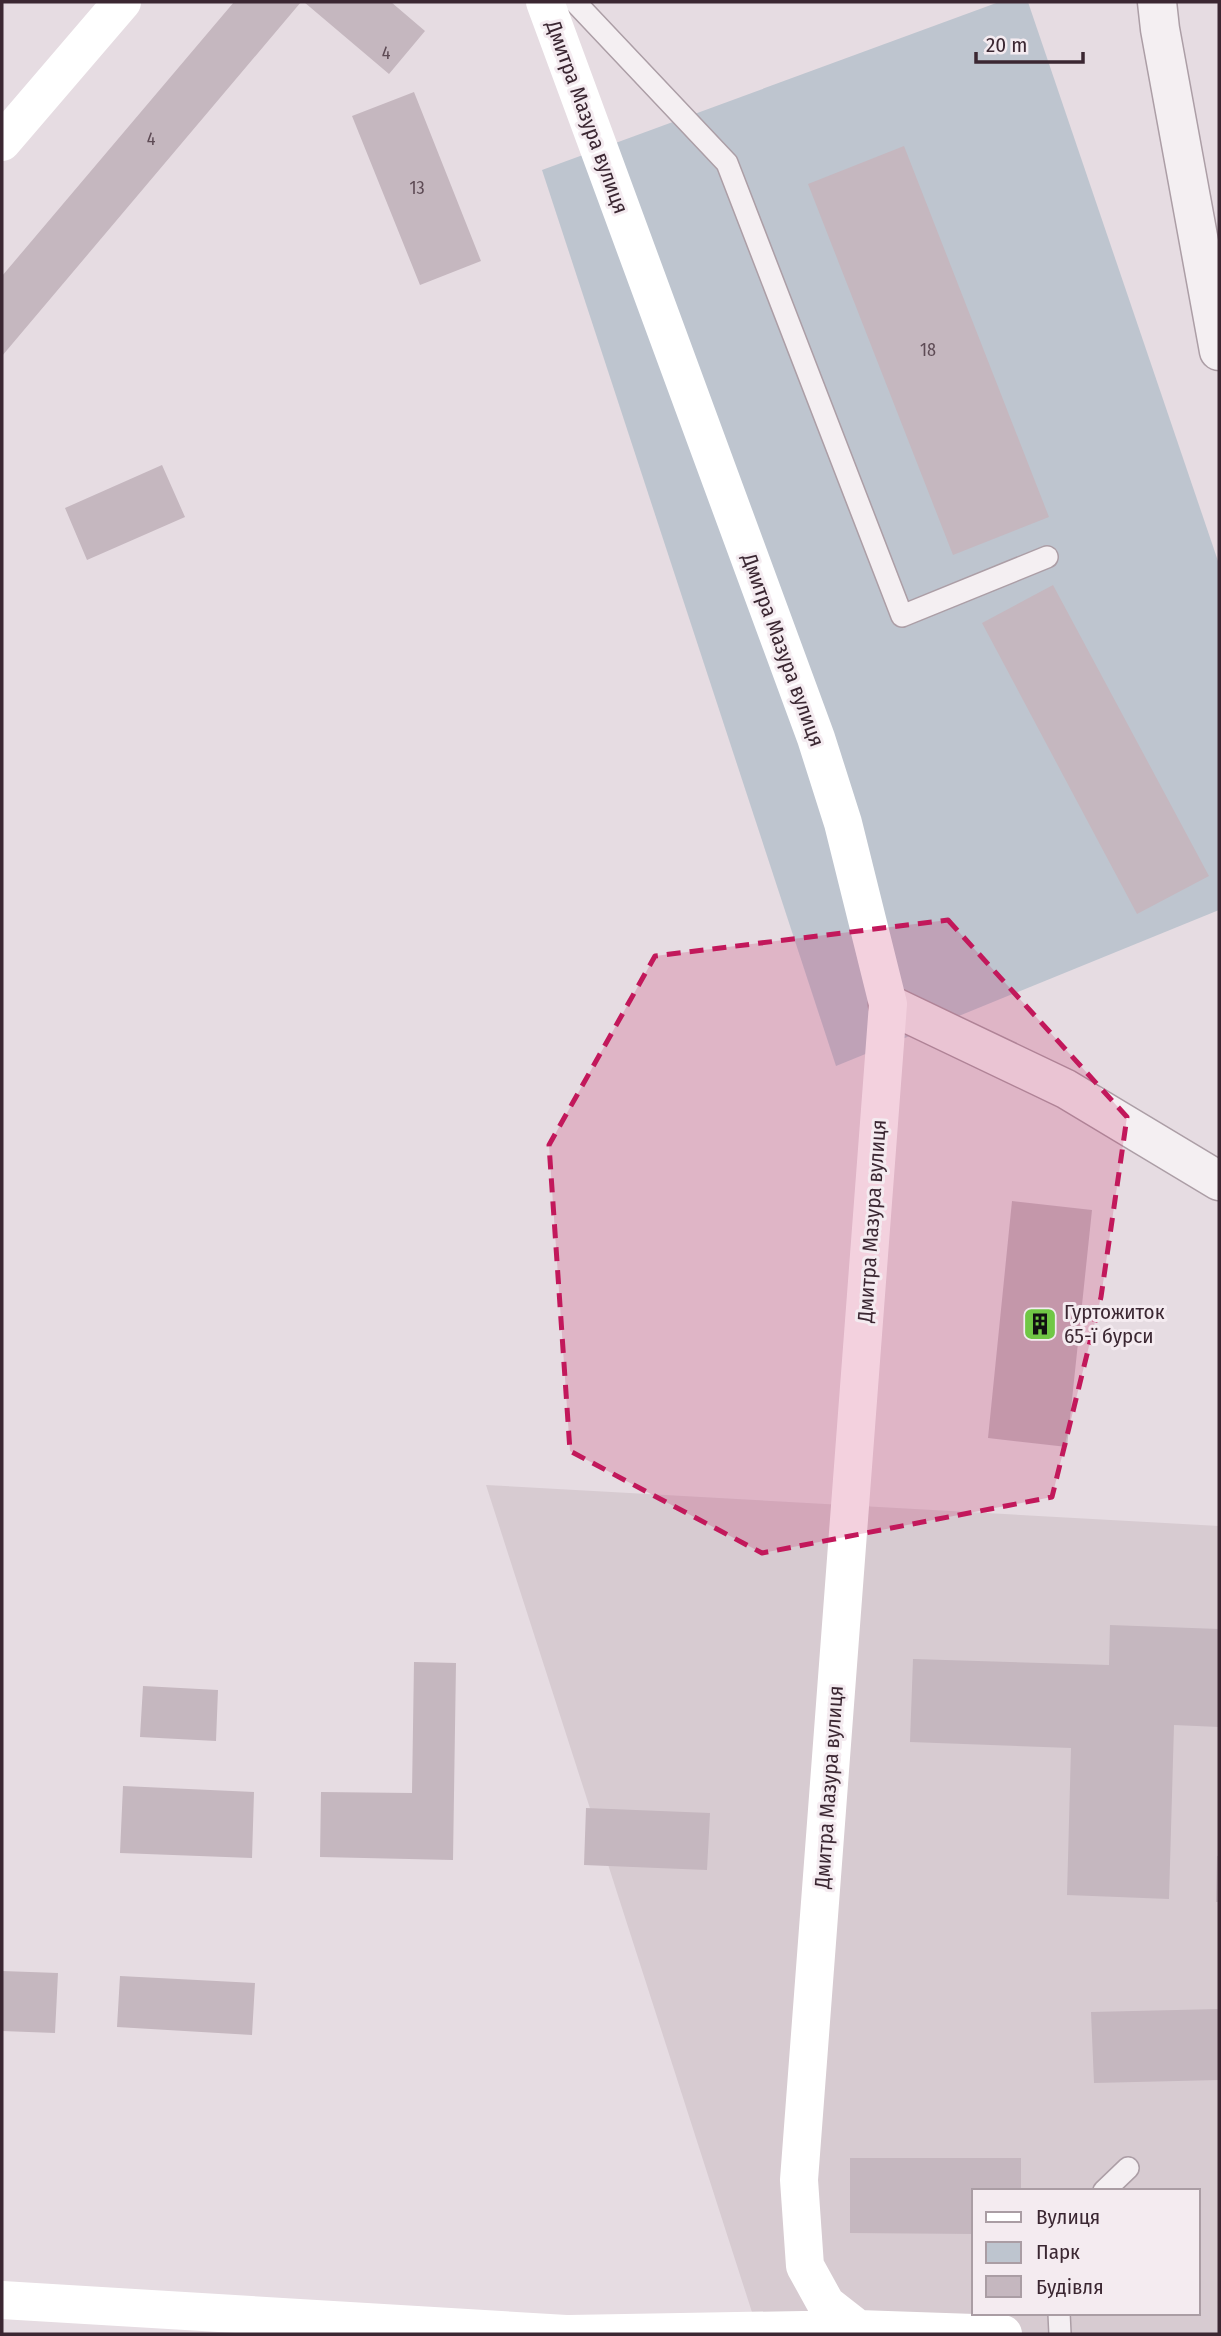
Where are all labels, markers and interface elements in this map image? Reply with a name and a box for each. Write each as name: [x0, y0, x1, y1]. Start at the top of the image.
street label: Дмитра Мазура вулиця: [540, 16, 634, 217]
scale bar: [976, 21, 1083, 65]
text: 20 m: [986, 32, 1027, 58]
house number: 4: [382, 42, 391, 64]
house number: 4: [147, 128, 156, 150]
house number: 13: [409, 177, 425, 199]
house number: 18: [920, 339, 936, 361]
street label: Дмитра Мазура вулиця: [736, 549, 830, 750]
street label: Дмитра Мазура вулиця: [852, 1119, 892, 1324]
place label: Гуртожиток 65-ї бурси: [1064, 1299, 1165, 1349]
building icon: Гуртожиток 65-ї бурси: [1021, 1305, 1059, 1343]
street label: Дмитра Мазура вулиця: [809, 1685, 849, 1890]
legend: [972, 2189, 1200, 2315]
text: Вулиця: [1036, 2204, 1100, 2230]
text: Парк: [1036, 2239, 1080, 2265]
text: Будівля: [1036, 2274, 1104, 2300]

